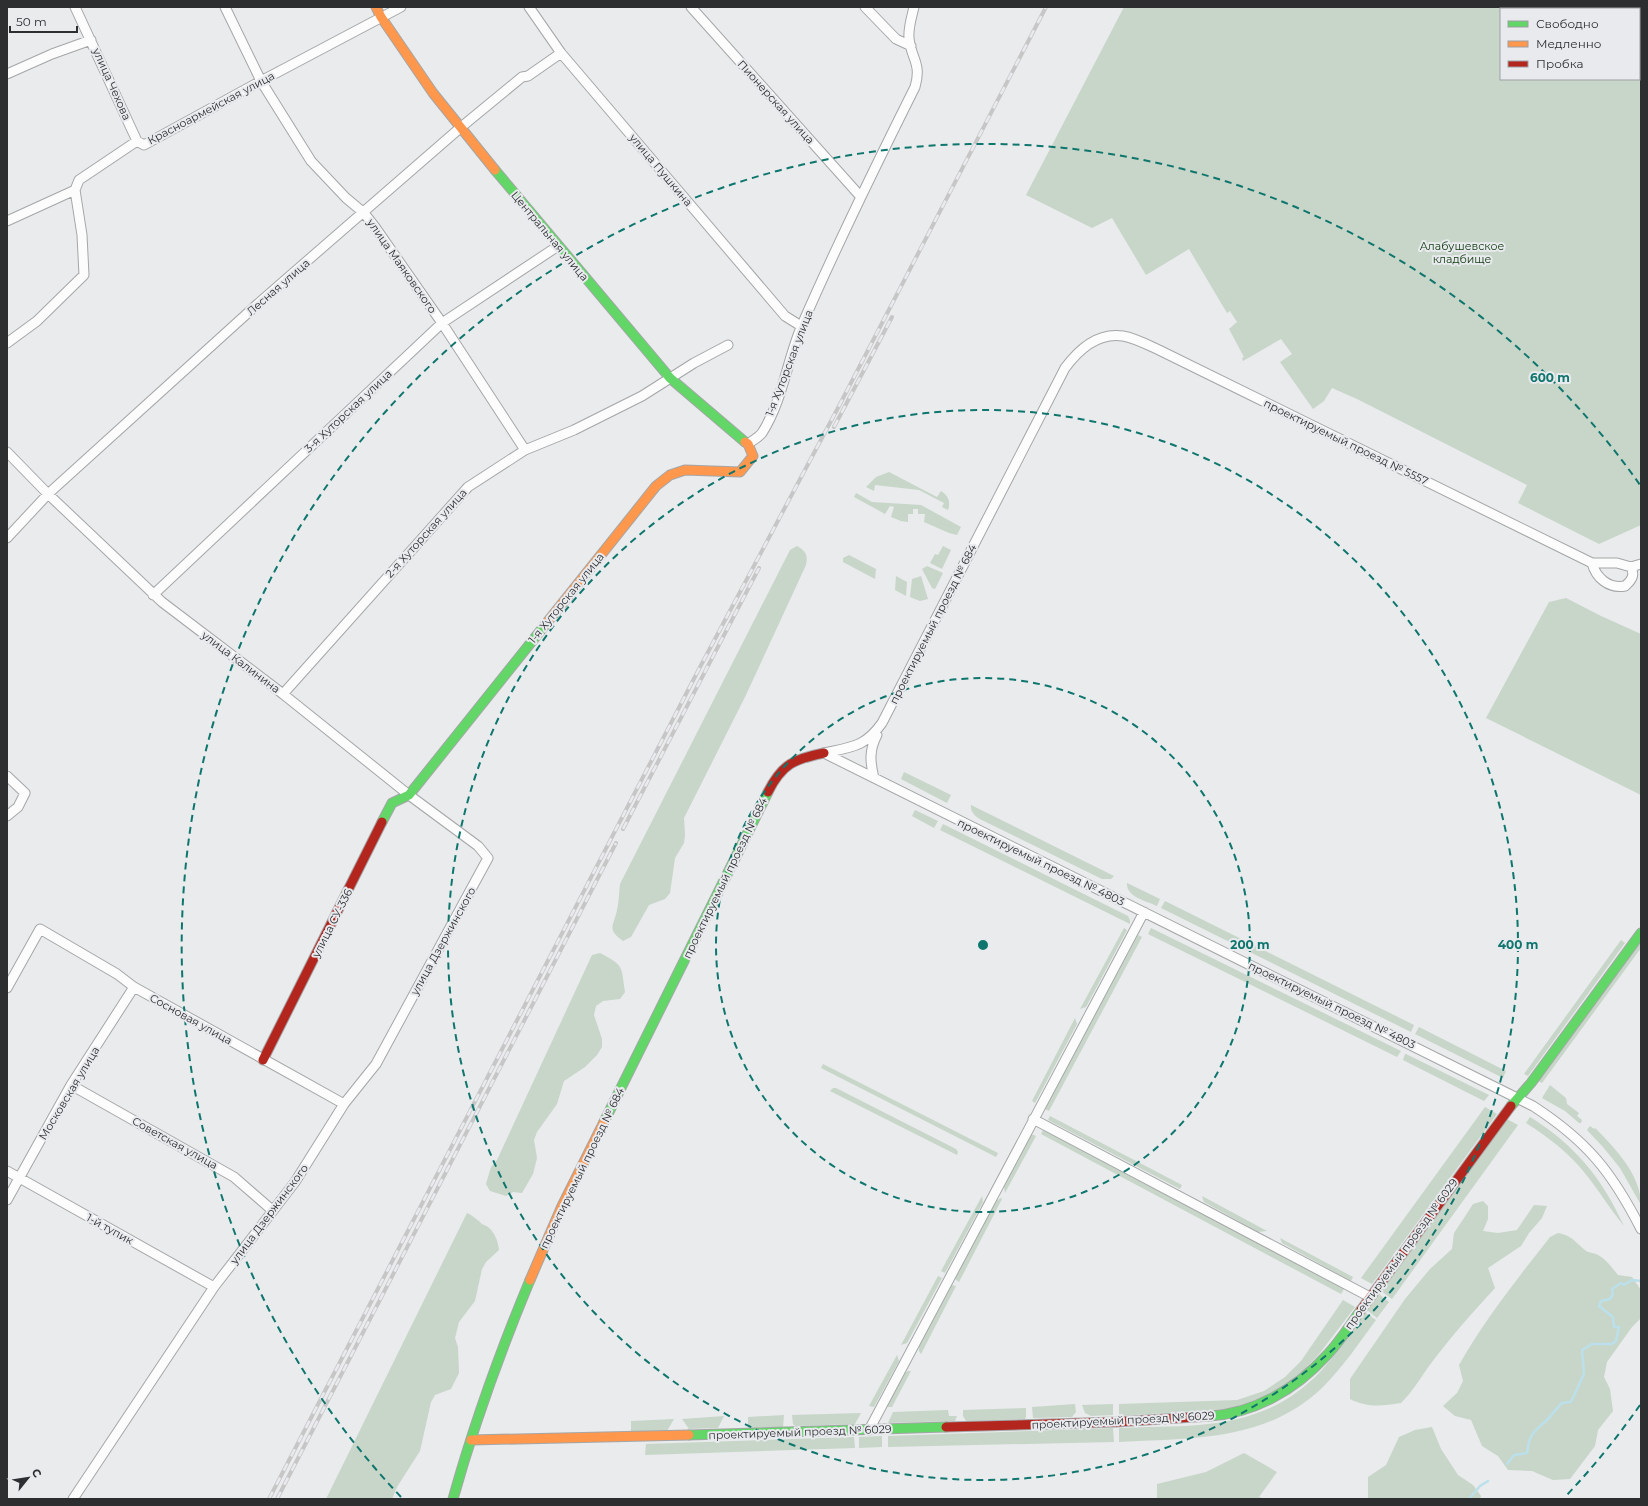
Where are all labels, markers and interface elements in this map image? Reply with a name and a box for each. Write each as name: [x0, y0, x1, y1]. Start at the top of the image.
scale bar: [10, 8, 77, 34]
legend: [1500, 8, 1640, 80]
text: 50 m: [16, 14, 47, 29]
text: Свободно: [1536, 16, 1599, 31]
text: Медленно: [1536, 36, 1602, 51]
street label: улица Чехова: [89, 45, 134, 122]
text: Пробка: [1536, 56, 1584, 71]
street label: Пионерская улица: [735, 57, 817, 147]
street label: Красноармейская улица: [145, 69, 277, 147]
street label: улица Пушкина: [626, 130, 695, 209]
street label: Центральная улица: [508, 188, 592, 284]
street label: улица Маяковского: [364, 215, 440, 316]
park label: Алабушевское кладбище: [1420, 239, 1505, 266]
street label: Лесная улица: [243, 256, 313, 318]
street label: 1-я Хуторская улица: [762, 308, 816, 418]
street label: 3-я Хуторская улица: [301, 367, 395, 455]
text: 600 m: [1530, 370, 1570, 385]
street label: проектируемый проезд № 5557: [1261, 396, 1431, 488]
street label: 2-я Хуторская улица: [382, 486, 470, 580]
street label: проектируемый проезд № 684: [886, 541, 980, 706]
street label: 1-я Хуторская улица: [525, 550, 607, 646]
street label: улица Калинина: [198, 627, 283, 696]
street label: проектируемый проезд № 684: [680, 795, 771, 961]
street label: проектируемый проезд № 4803: [955, 815, 1127, 909]
street label: улица Дзержинского: [407, 885, 479, 998]
street label: улица СУ-336: [308, 886, 355, 961]
text: 200 m: [1230, 937, 1270, 952]
text: 400 m: [1498, 937, 1538, 952]
centre of rings: [976, 938, 990, 952]
street label: проектируемый проезд № 4803: [1246, 958, 1418, 1052]
street label: Сосновая улица: [147, 991, 235, 1047]
street label: Московская улица: [36, 1044, 102, 1142]
street label: проектируемый проезд № 684: [537, 1085, 628, 1251]
street label: Советская улица: [130, 1114, 220, 1172]
street label: улица Дзержинского: [226, 1161, 311, 1267]
street label: проектируемый проезд № 6029: [1341, 1175, 1461, 1332]
street label: 1-й тупик: [84, 1210, 136, 1248]
street label: проектируемый проезд № 6029: [1031, 1408, 1215, 1432]
street label: проектируемый проезд № 6029: [708, 1422, 892, 1442]
north arrow: [8, 1458, 48, 1498]
text: С: [29, 1466, 45, 1480]

